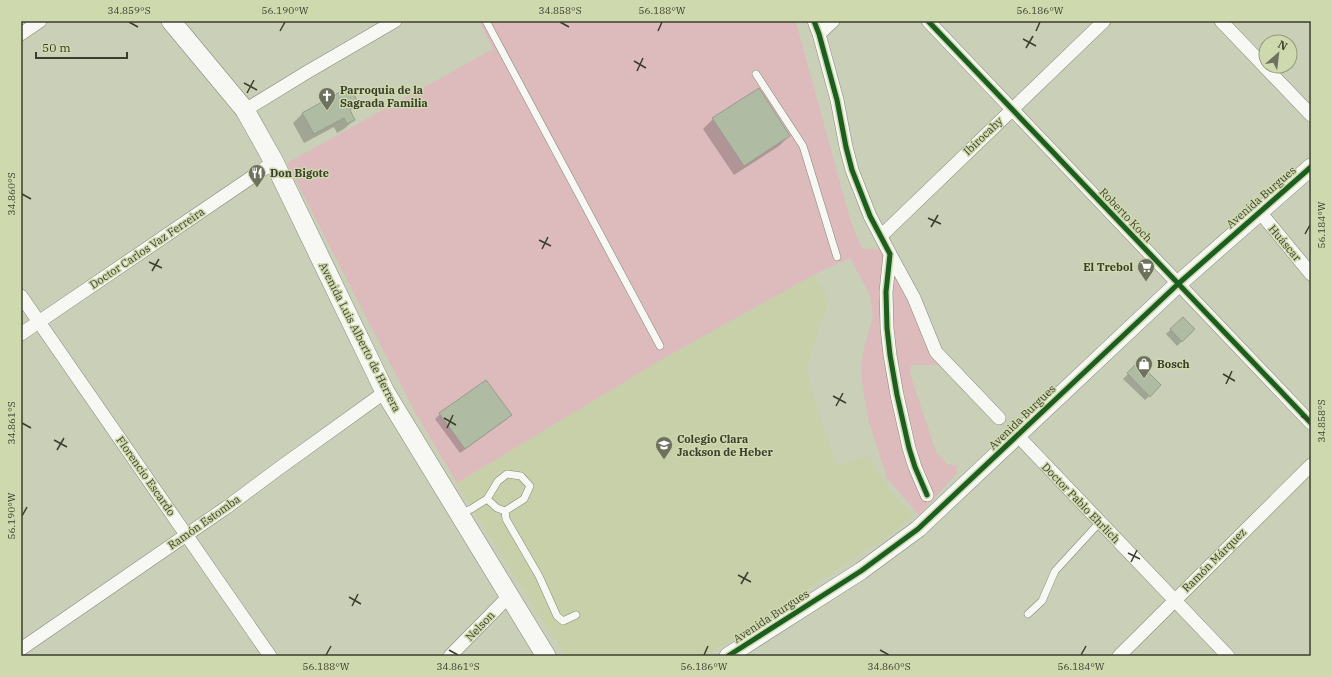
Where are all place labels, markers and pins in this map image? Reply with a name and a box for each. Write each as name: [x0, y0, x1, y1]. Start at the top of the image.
place label: Parroquia de la Sagrada Familia: [340, 83, 428, 110]
church icon: Parroquia de la Sagrada Familia: [317, 86, 337, 111]
restaurant icon: Don Bigote: [247, 163, 267, 188]
place label: Don Bigote: [270, 166, 329, 180]
supermarket icon: El Trebol: [1136, 257, 1156, 282]
place label: El Trebol: [1083, 260, 1133, 274]
shop icon: Bosch: [1134, 354, 1154, 379]
place label: Bosch: [1157, 357, 1190, 371]
place label: Colegio Clara Jackson de Heber: [677, 432, 773, 459]
school or university icon: Colegio Clara Jackson de Heber: [654, 435, 674, 460]

